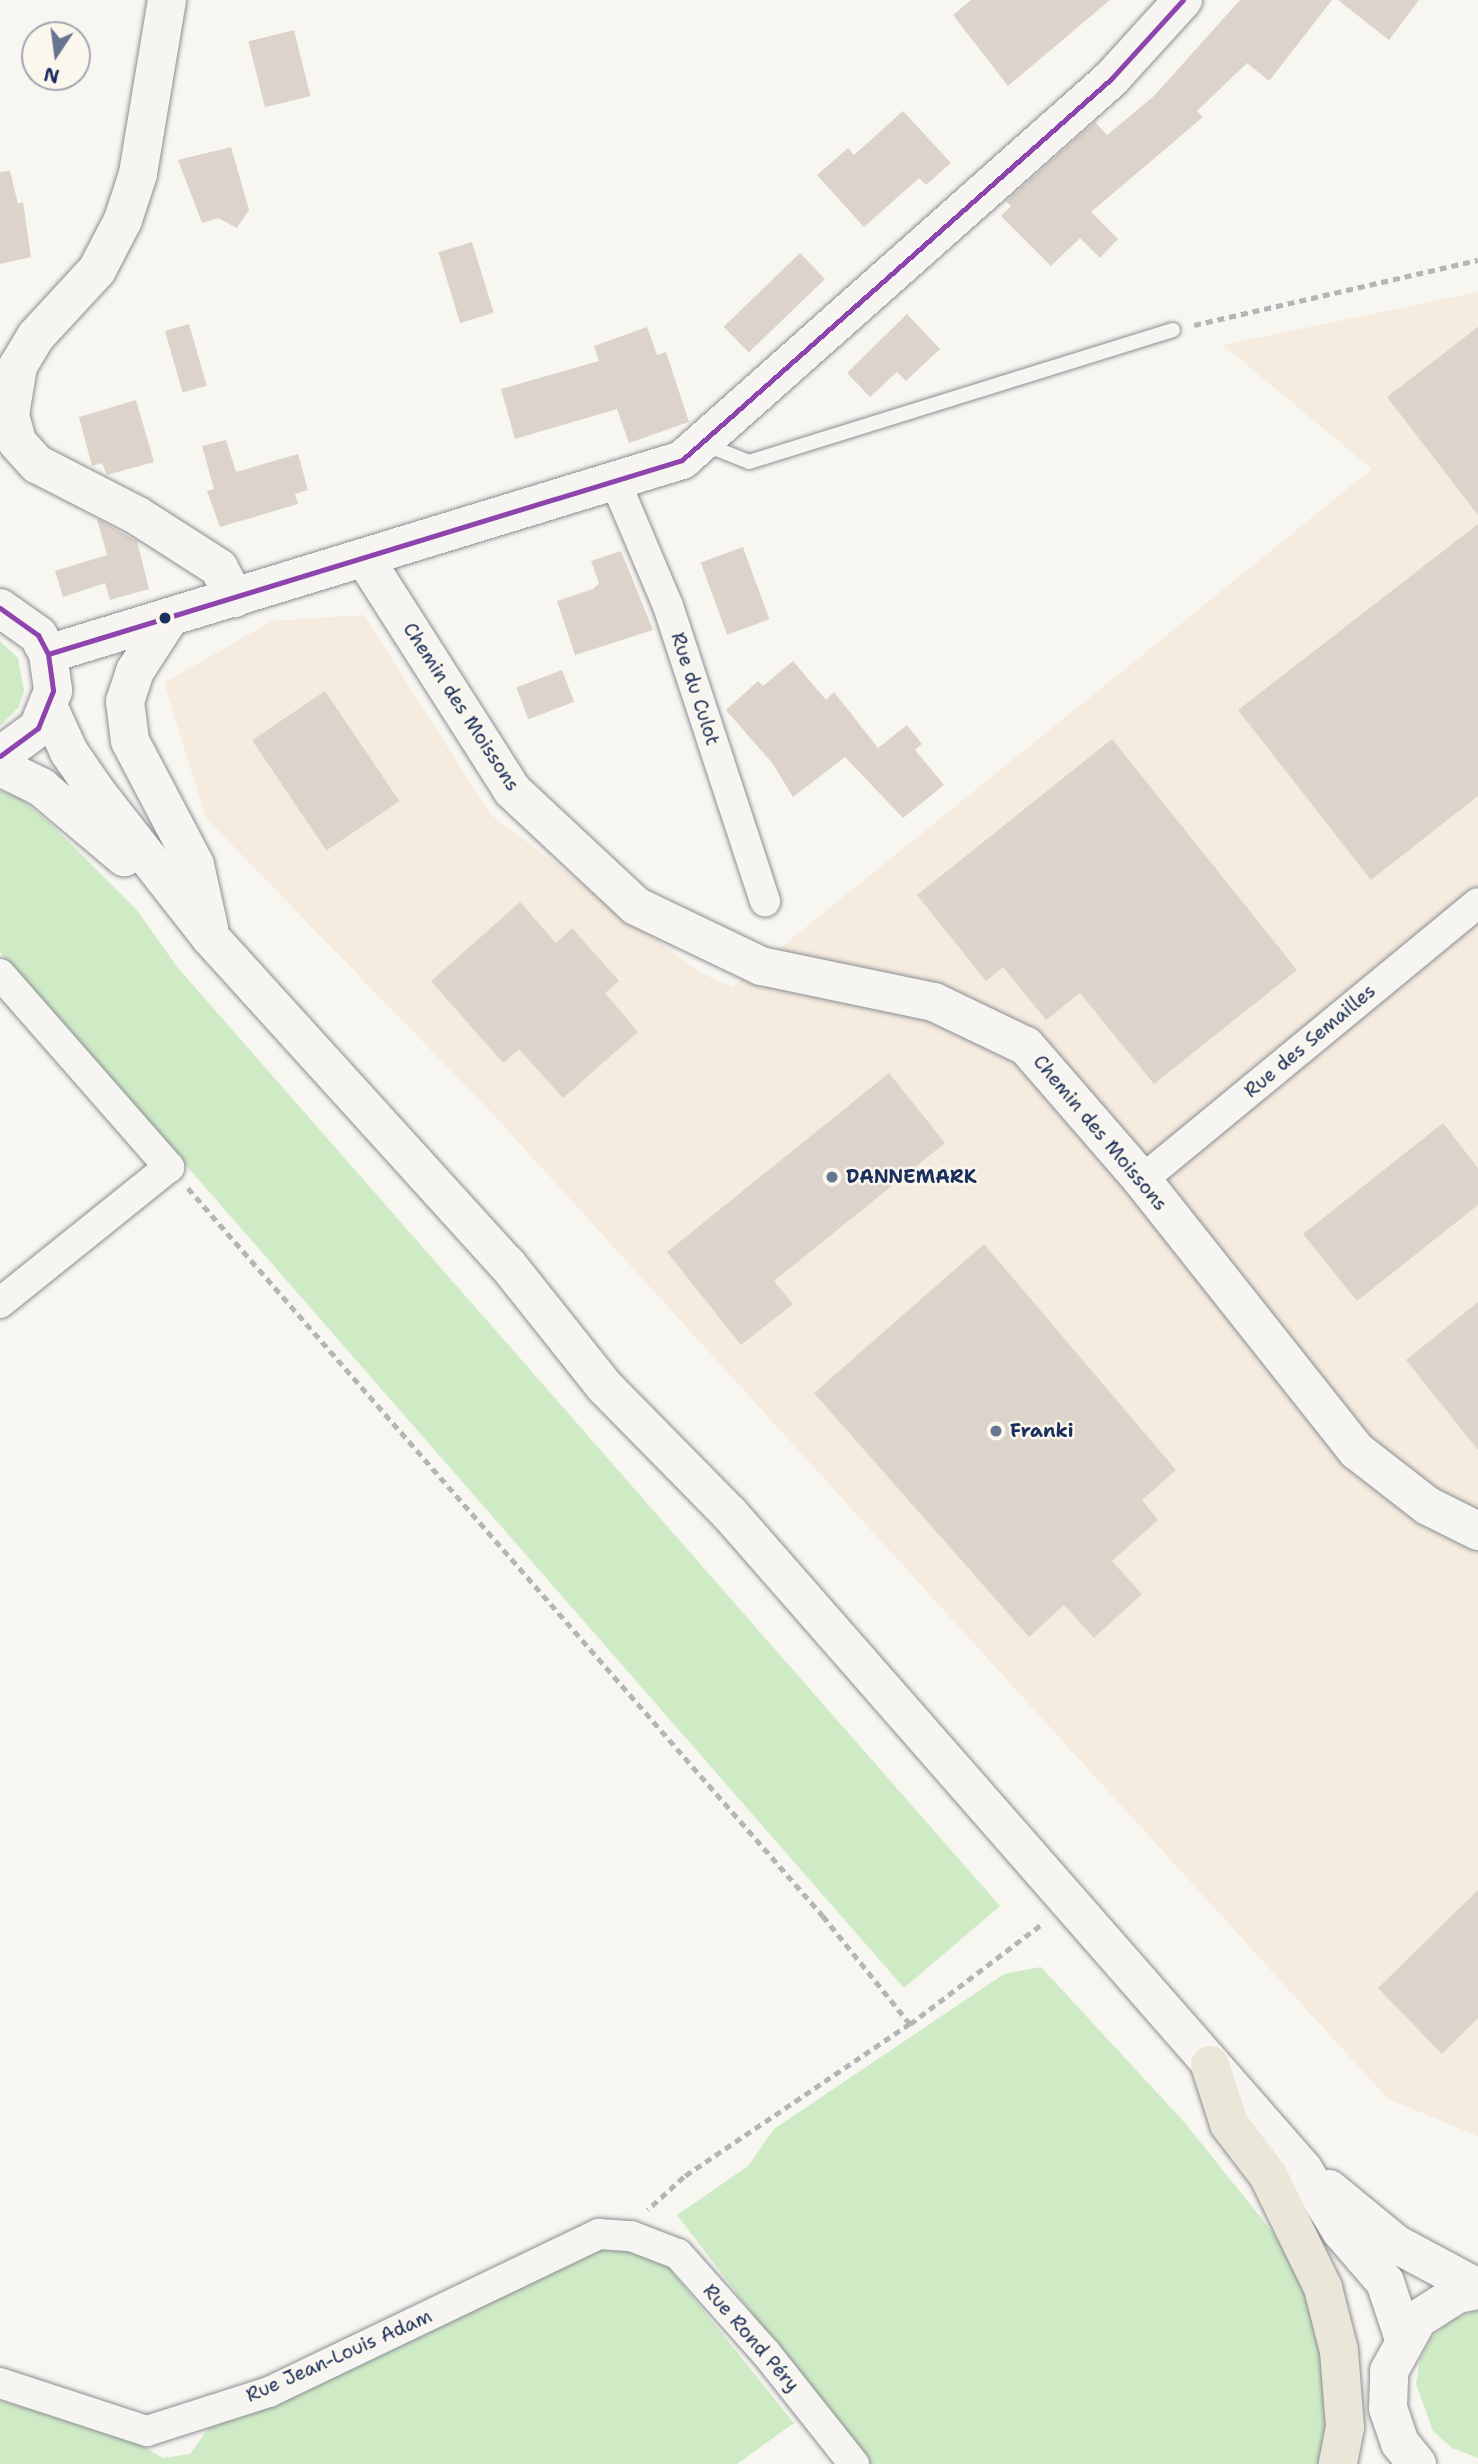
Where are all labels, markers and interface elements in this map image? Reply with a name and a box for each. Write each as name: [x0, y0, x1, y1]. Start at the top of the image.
north arrow: [21, 21, 91, 91]
text: N: [41, 61, 62, 89]
unlabelled marker: [158, 611, 172, 625]
street label: Chemin des Moissons: [398, 619, 524, 795]
street label: Rue du Culot: [666, 630, 724, 748]
street label: Rue des Semailles: [1240, 979, 1380, 1103]
street label: Chemin des Moissons: [1028, 1051, 1172, 1215]
place label: DANNEMARK: [846, 1166, 977, 1188]
marker: DANNEMARK: [824, 1169, 840, 1185]
place label: Franki: [1010, 1420, 1074, 1442]
marker: Franki: [988, 1423, 1004, 1439]
street label: Rue Rond Péry: [698, 2280, 804, 2396]
street label: Rue Jean-Louis Adam: [243, 2305, 435, 2407]

